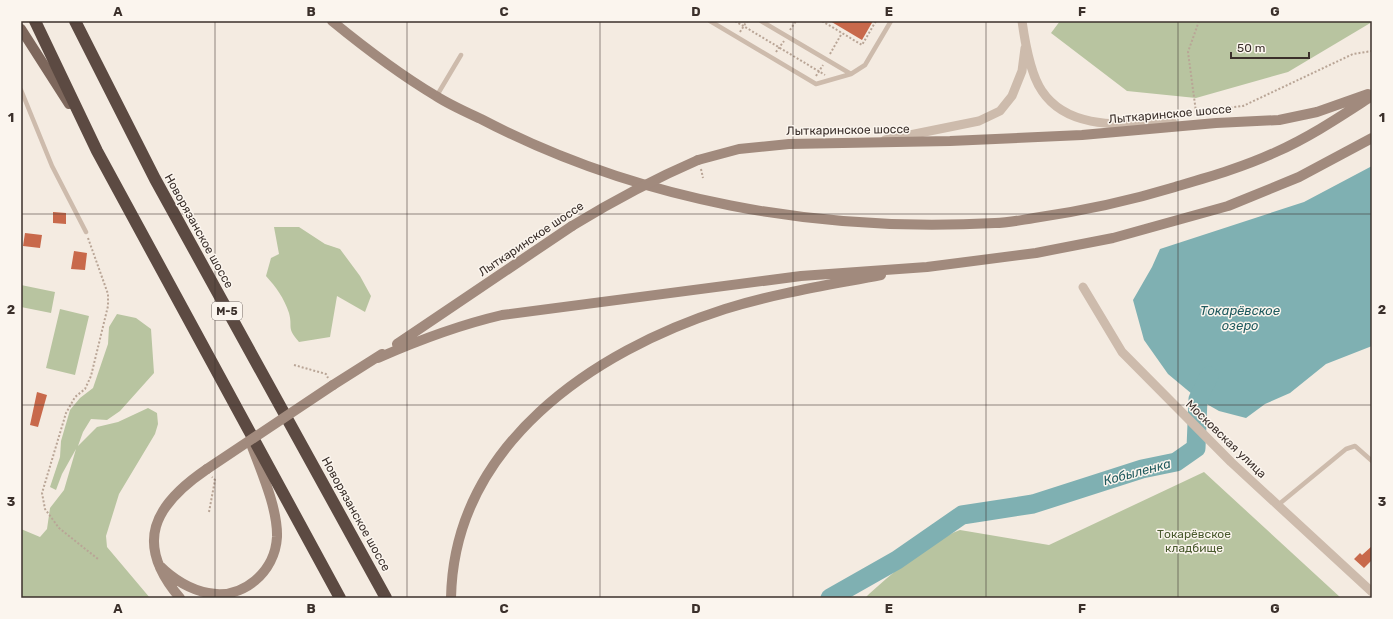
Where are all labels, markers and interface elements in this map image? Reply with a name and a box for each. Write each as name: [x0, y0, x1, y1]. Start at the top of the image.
text: A: [113, 4, 123, 19]
text: B: [306, 4, 316, 19]
text: C: [499, 4, 509, 19]
text: D: [691, 4, 701, 19]
text: E: [885, 4, 893, 19]
text: F: [1078, 4, 1086, 19]
text: G: [1270, 4, 1280, 19]
scale bar: [1231, 34, 1309, 60]
text: 50 m: [1237, 41, 1265, 55]
street label: Лыткаринское шоссе: [1108, 102, 1232, 126]
text: 1: [8, 110, 14, 125]
text: 1: [1379, 110, 1385, 125]
street label: Лыткаринское шоссе: [786, 122, 910, 138]
street label: Новорязанское шоссе: [162, 171, 236, 291]
street label: Лыткаринское шоссе: [476, 199, 586, 279]
text: 2: [7, 302, 15, 317]
road number: М-5: [212, 302, 242, 320]
text: 2: [1378, 302, 1386, 317]
water label: Токарёвское озеро: [1200, 303, 1280, 333]
street label: Московская улица: [1183, 397, 1269, 481]
street label: Новорязанское шоссе: [319, 454, 393, 574]
water label: Кобыленка: [1102, 456, 1173, 488]
text: 3: [7, 494, 16, 509]
text: 3: [1378, 494, 1387, 509]
park label: Токарёвское кладбище: [1157, 527, 1231, 555]
text: A: [113, 601, 123, 616]
text: B: [306, 601, 316, 616]
text: C: [499, 601, 509, 616]
text: D: [691, 601, 701, 616]
text: E: [885, 601, 893, 616]
text: F: [1078, 601, 1086, 616]
text: G: [1270, 601, 1280, 616]

